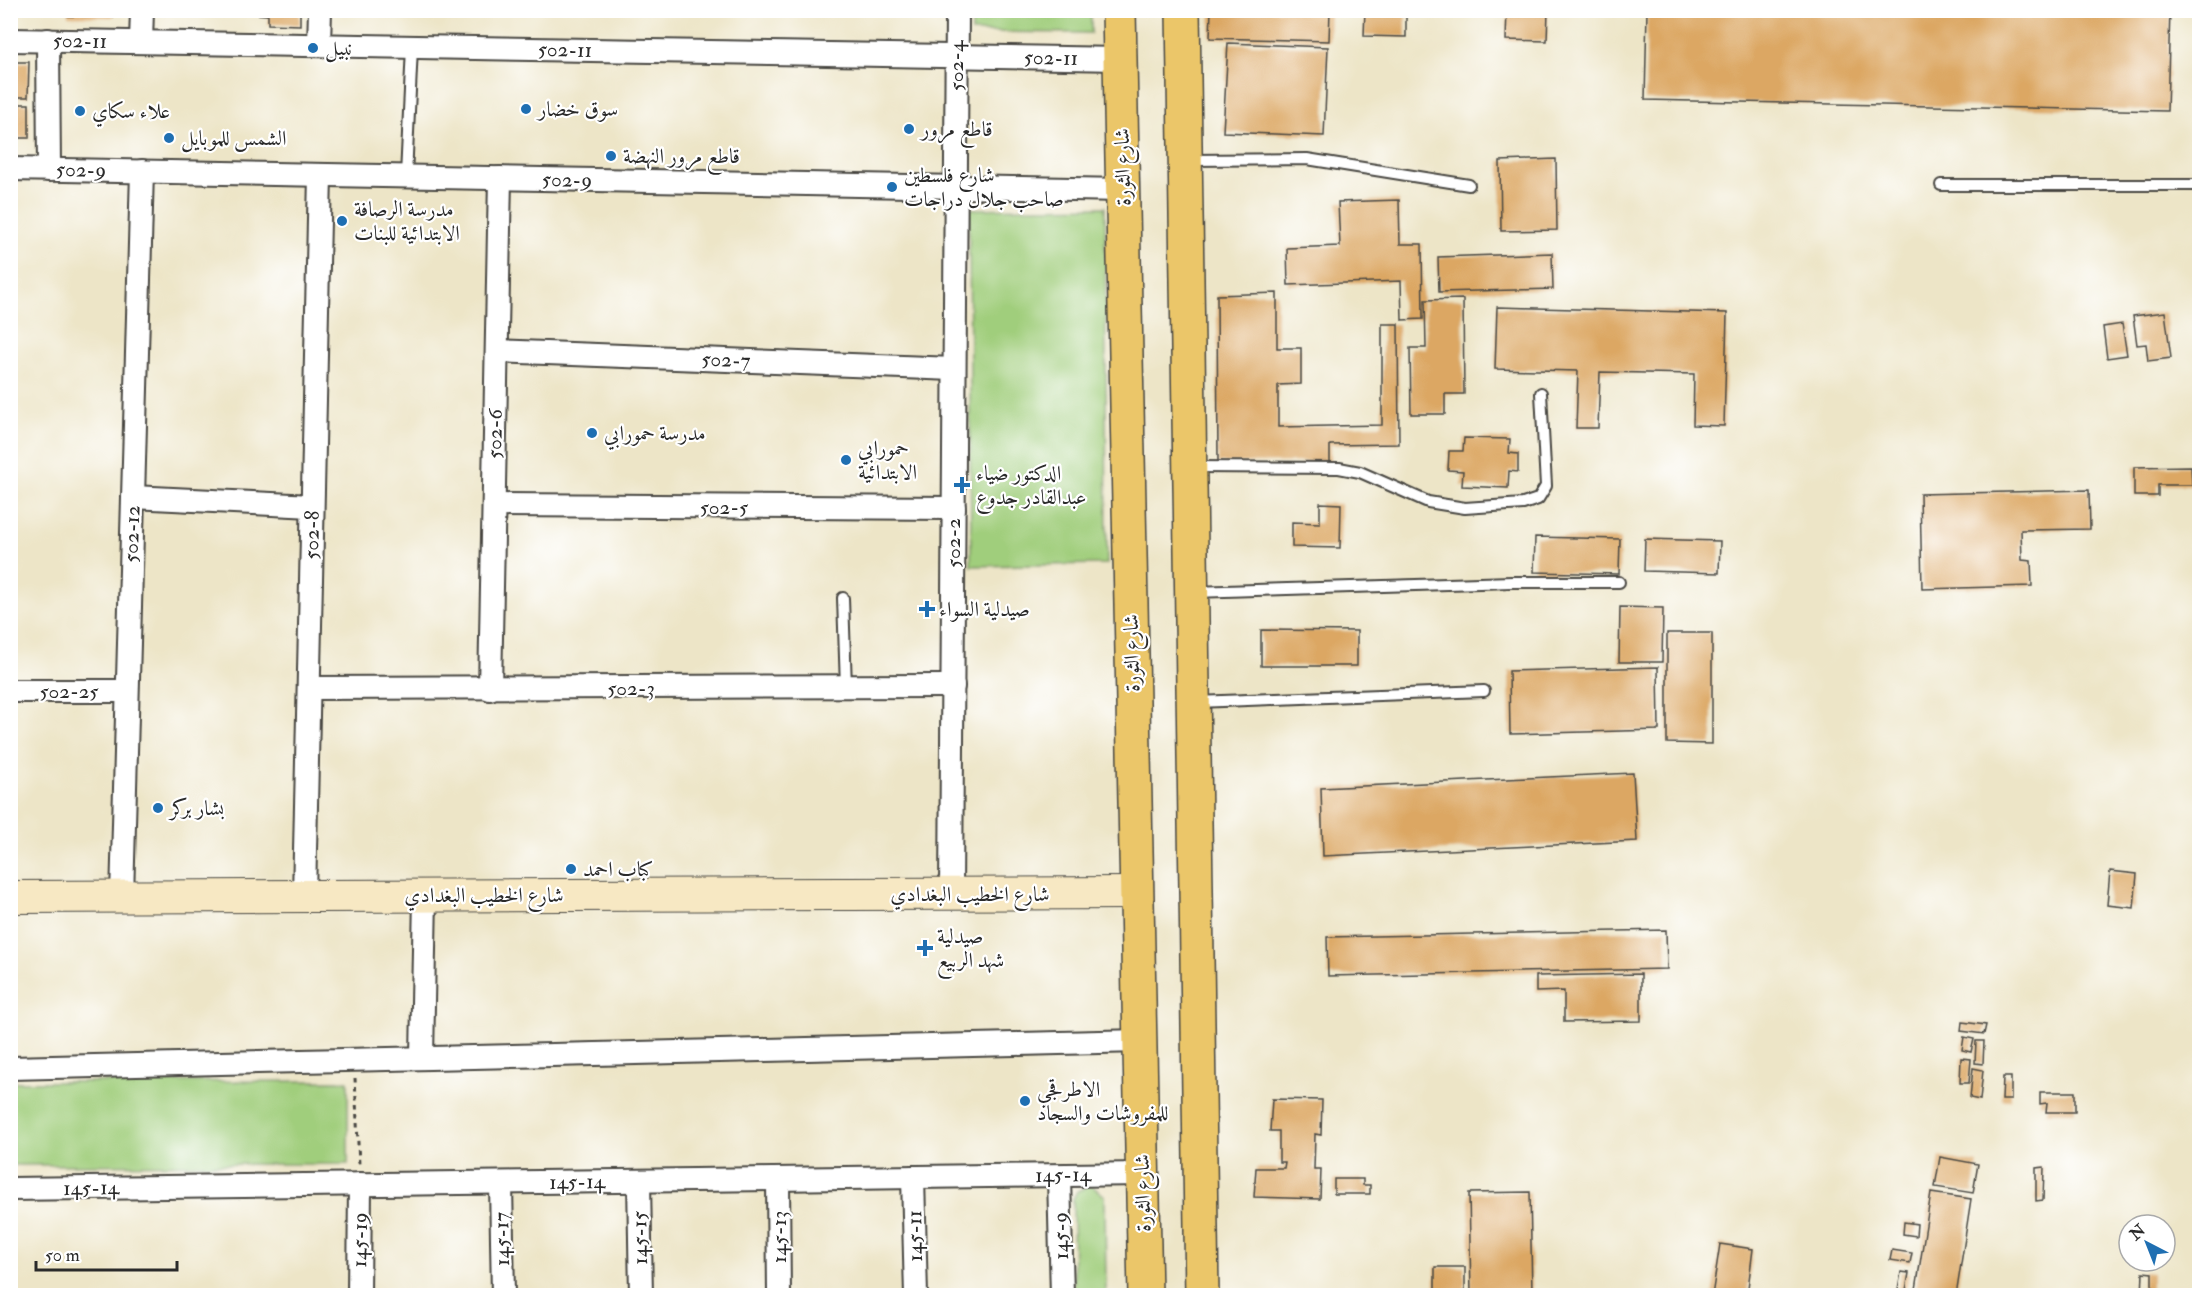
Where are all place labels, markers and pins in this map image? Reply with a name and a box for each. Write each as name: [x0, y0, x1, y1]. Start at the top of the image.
place label: نبيل: [325, 35, 352, 63]
marker: نبيل: [306, 41, 320, 55]
place label: سوق خضار: [536, 96, 618, 123]
place label: علاء سكاي: [92, 98, 170, 127]
marker: سوق خضار: [519, 102, 533, 116]
marker: علاء سكاي: [73, 104, 87, 118]
place label: قاطع مرور: [919, 116, 993, 148]
marker: قاطع مرور: [902, 122, 916, 136]
place label: الشمس للموبايل: [181, 125, 287, 153]
marker: الشمس للموبايل: [162, 131, 176, 145]
place label: قاطع مرور النهضة: [623, 143, 740, 175]
marker: قاطع مرور النهضة: [604, 149, 618, 163]
place label: شارع فلسطين صاحب جلال دراجات: [904, 162, 1064, 213]
marker: شارع فلسطين صاحب جلال دراجات: [885, 180, 899, 194]
place label: مدرسة الرصافة الابتدائية للبنات: [354, 196, 460, 247]
marker: مدرسة الرصافة الابتدائية للبنات: [335, 214, 349, 228]
place label: مدرسة حمورابي: [604, 420, 706, 450]
marker: مدرسة حمورابي: [585, 426, 599, 440]
place label: حمورابي الابتدائية: [858, 435, 917, 486]
marker: حمورابي الابتدائية: [839, 453, 853, 467]
place label: الدكتور ضياء عبدالقادر جدوع: [976, 460, 1087, 515]
marker: الدكتور ضياء عبدالقادر جدوع: [953, 476, 971, 494]
place label: صيدلية السواء: [939, 596, 1030, 623]
marker: صيدلية السواء: [920, 602, 934, 616]
place label: بشار بركر: [168, 795, 224, 822]
marker: بشار بركر: [151, 801, 165, 815]
place label: كباب احمد: [583, 856, 653, 883]
marker: كباب احمد: [564, 862, 578, 876]
place label: صيدلية شهد الربيع: [937, 923, 1004, 979]
marker: صيدلية شهد الربيع: [918, 941, 932, 955]
place label: الاطرقجي للمفروشات والسجاد: [1037, 1076, 1169, 1127]
marker: الاطرقجي للمفروشات والسجاد: [1018, 1094, 1032, 1108]

